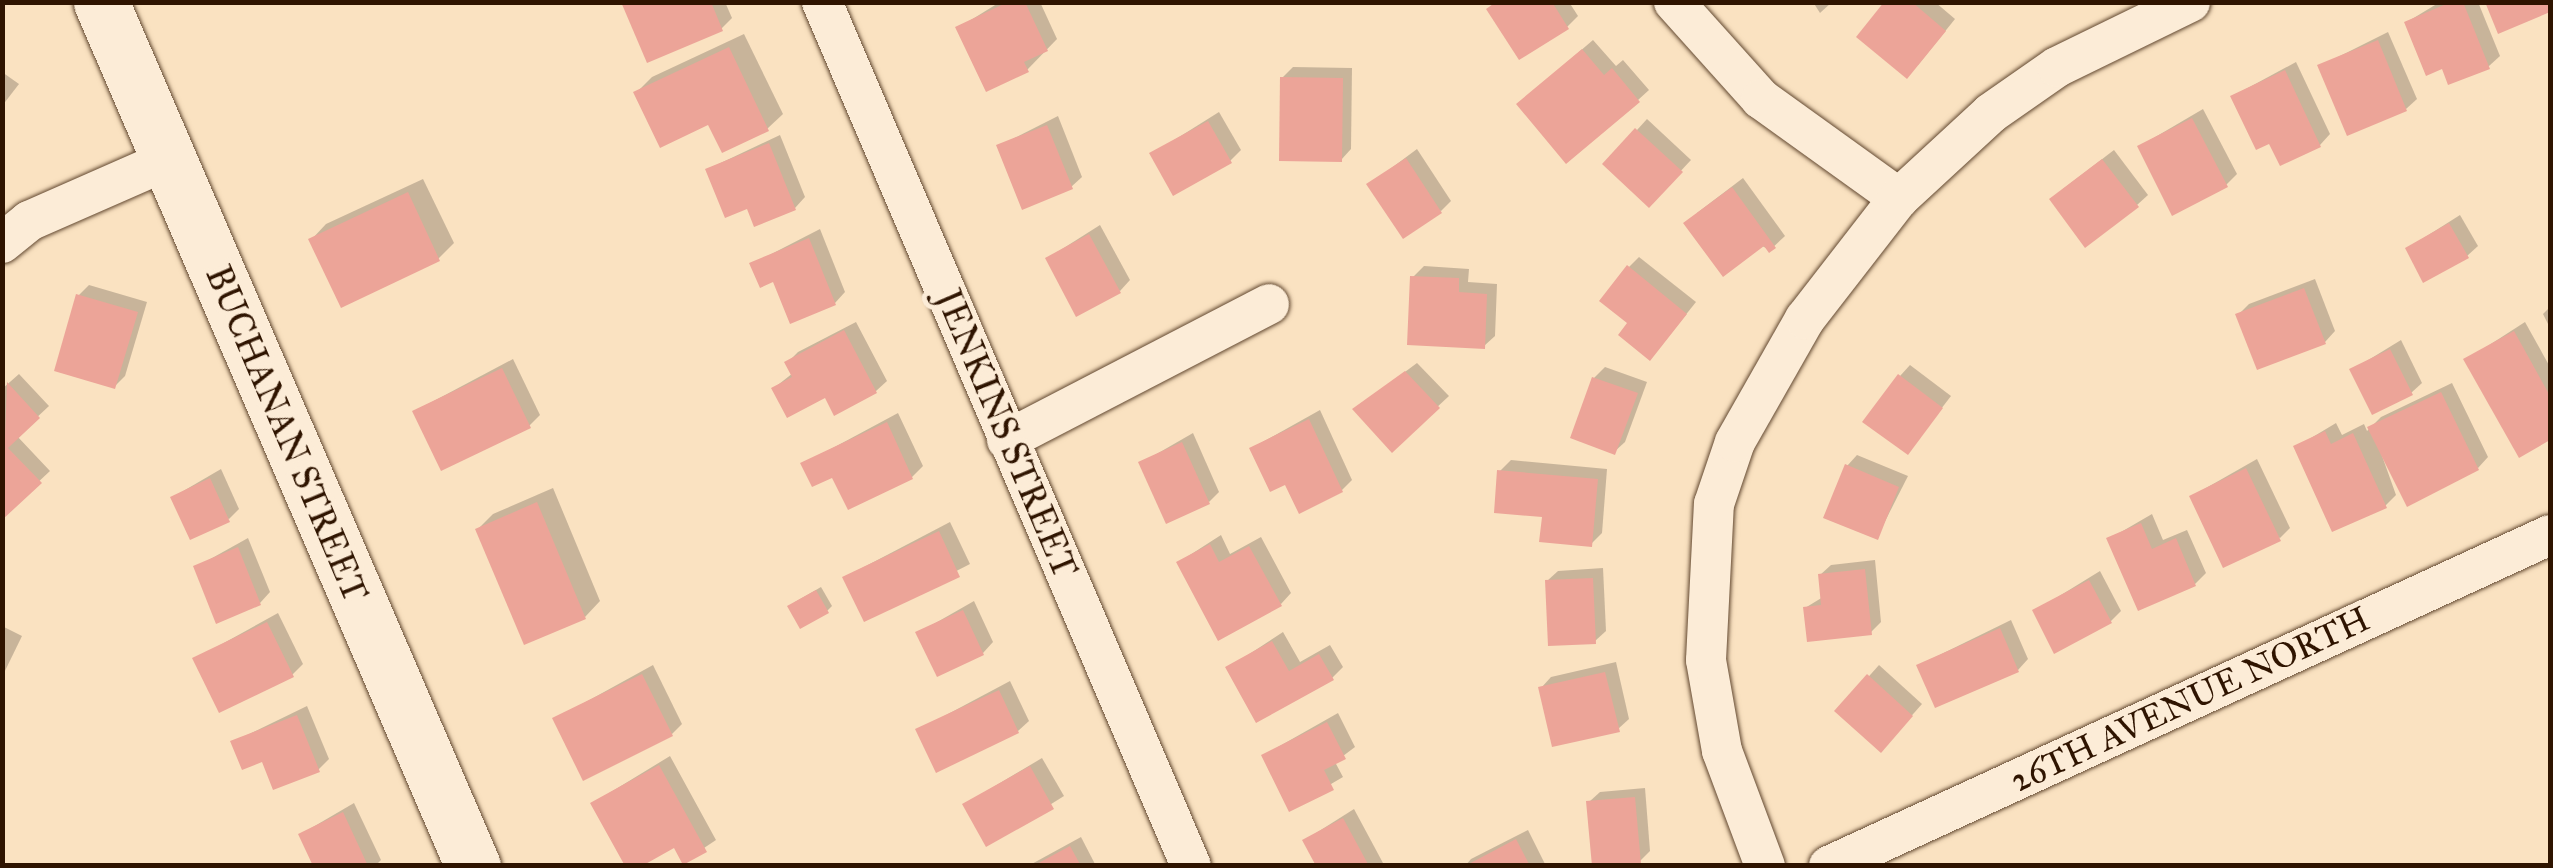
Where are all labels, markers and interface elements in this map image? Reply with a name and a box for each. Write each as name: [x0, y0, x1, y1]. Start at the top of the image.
street label: BUCHANAN STREET: [196, 260, 376, 608]
street label: JENKINS STREET: [926, 284, 1086, 584]
street label: 26TH AVENUE NORTH: [2004, 598, 2376, 802]

